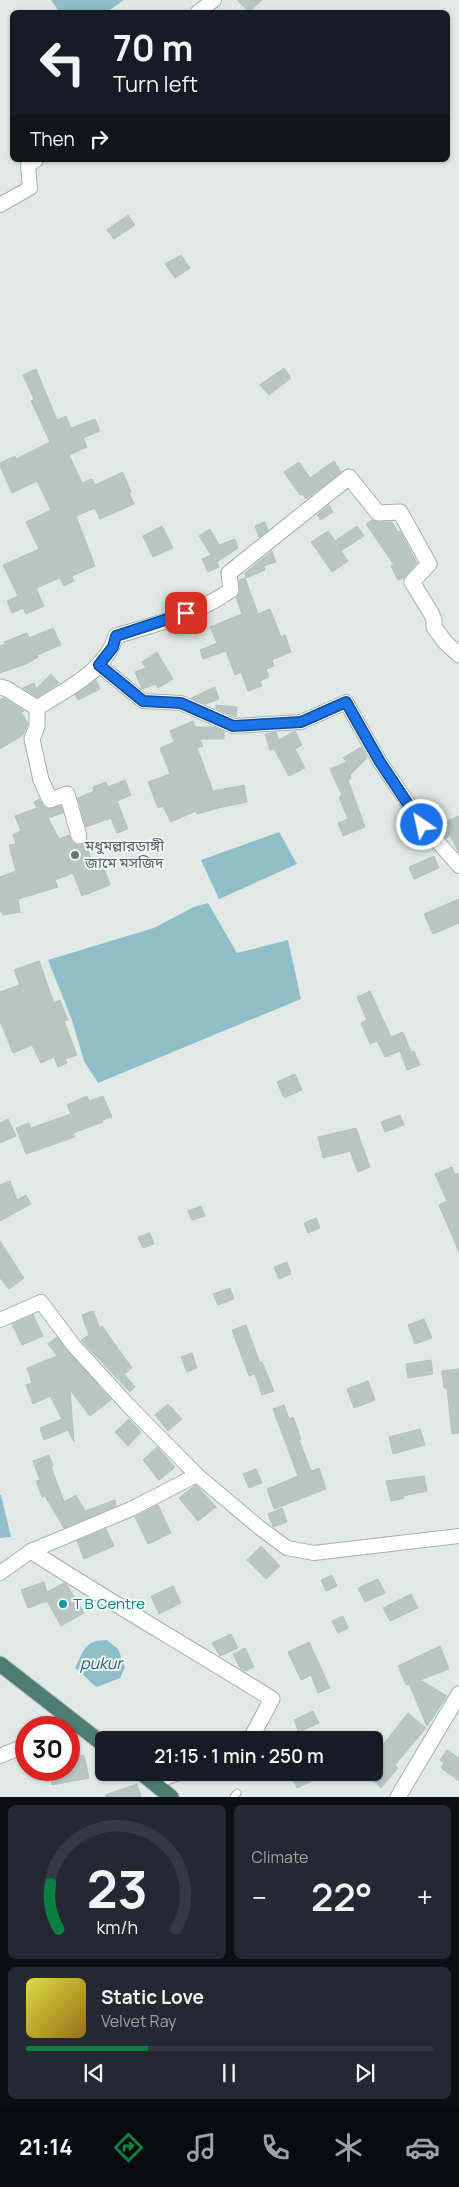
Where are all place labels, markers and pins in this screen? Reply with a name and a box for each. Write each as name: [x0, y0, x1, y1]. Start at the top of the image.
pin: [165, 592, 207, 634]
place label: মধুমল্লারডাঙ্গী জামে মসজিদ: [84, 835, 165, 873]
marker: মধুমল্লারডাঙ্গী জামে মসজিদ: [69, 849, 81, 861]
place label: T B Centre: [73, 1593, 145, 1614]
marker: T B Centre: [57, 1598, 69, 1610]

